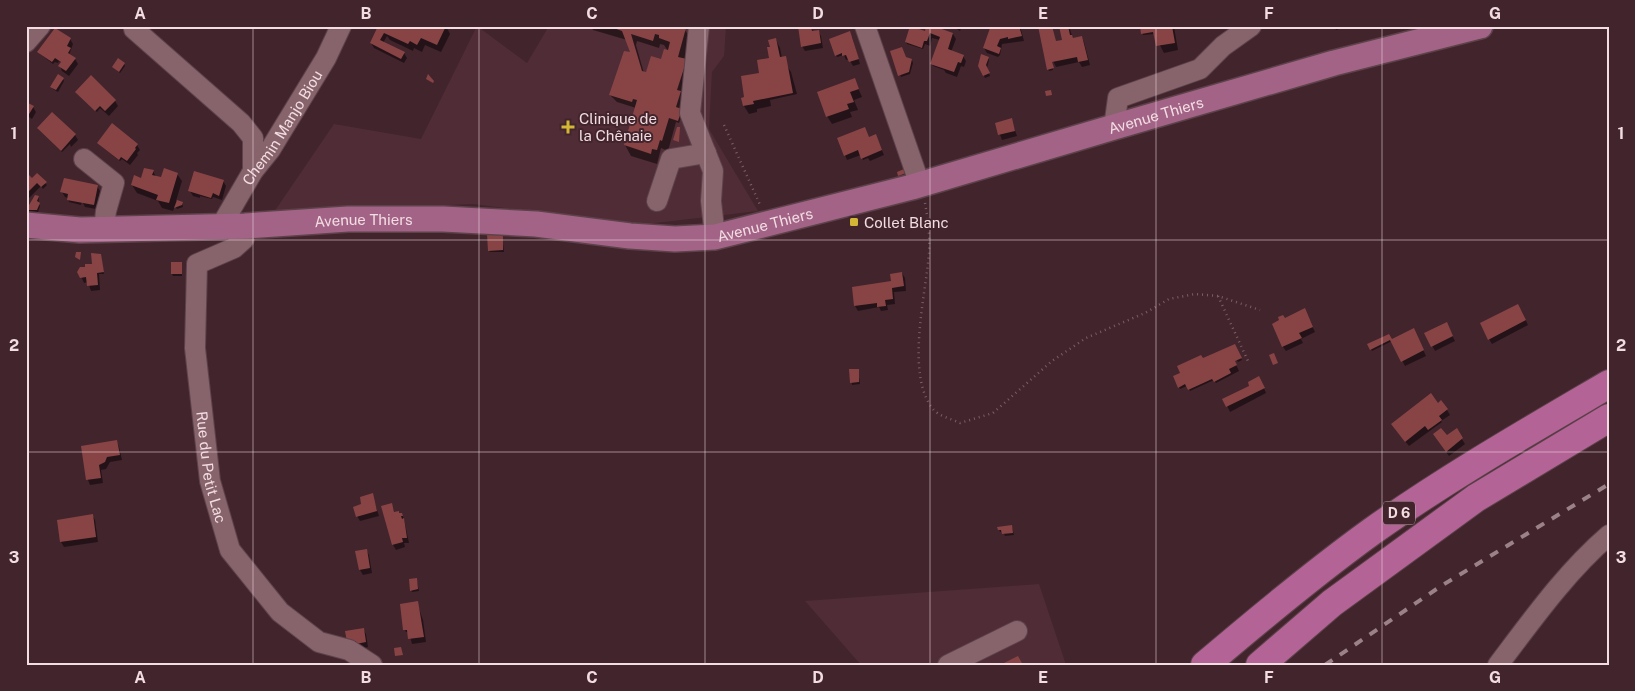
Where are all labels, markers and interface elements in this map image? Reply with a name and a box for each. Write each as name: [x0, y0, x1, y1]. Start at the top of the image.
text: A: [134, 4, 146, 23]
text: B: [361, 4, 372, 23]
text: C: [586, 4, 598, 23]
text: D: [812, 4, 824, 23]
text: E: [1038, 4, 1048, 23]
text: F: [1264, 4, 1274, 23]
text: G: [1489, 4, 1501, 23]
street label: Chemin Manjo Biou: [238, 67, 325, 188]
street label: Avenue Thiers: [1106, 93, 1205, 137]
place label: Clinique de la Chênaie: [579, 110, 657, 144]
marker: Clinique de la Chênaie: [561, 120, 575, 134]
text: 1: [11, 124, 17, 143]
text: 1: [1618, 124, 1624, 143]
street label: Avenue Thiers: [715, 204, 815, 245]
street label: Avenue Thiers: [314, 210, 413, 230]
place label: Collet Blanc: [864, 214, 949, 231]
marker: Collet Blanc: [848, 216, 860, 228]
text: 2: [9, 336, 19, 355]
text: 2: [1616, 336, 1626, 355]
street label: Rue du Petit Lac: [194, 410, 230, 525]
road number: D 6: [1383, 502, 1415, 524]
text: 3: [9, 548, 19, 567]
text: 3: [1616, 548, 1626, 567]
text: A: [134, 668, 146, 687]
text: B: [361, 668, 372, 687]
text: C: [586, 668, 598, 687]
text: D: [812, 668, 824, 687]
text: E: [1038, 668, 1048, 687]
text: F: [1264, 668, 1274, 687]
text: G: [1489, 668, 1501, 687]

